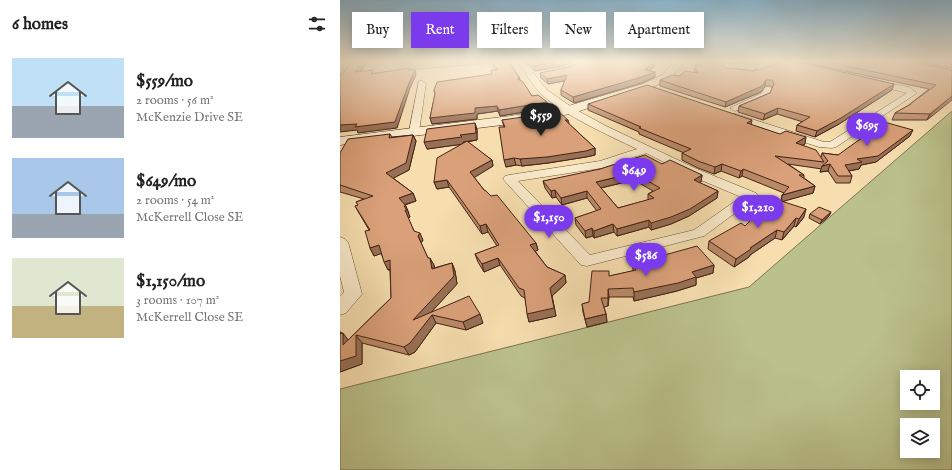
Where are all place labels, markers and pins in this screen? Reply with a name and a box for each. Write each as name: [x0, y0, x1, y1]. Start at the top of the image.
pin: $559: [517, 103, 565, 137]
pin: $695: [843, 113, 891, 147]
pin: $649: [610, 158, 658, 192]
pin: $1,210: [725, 195, 791, 229]
pin: $1,150: [516, 205, 582, 239]
pin: $586: [622, 243, 670, 277]

